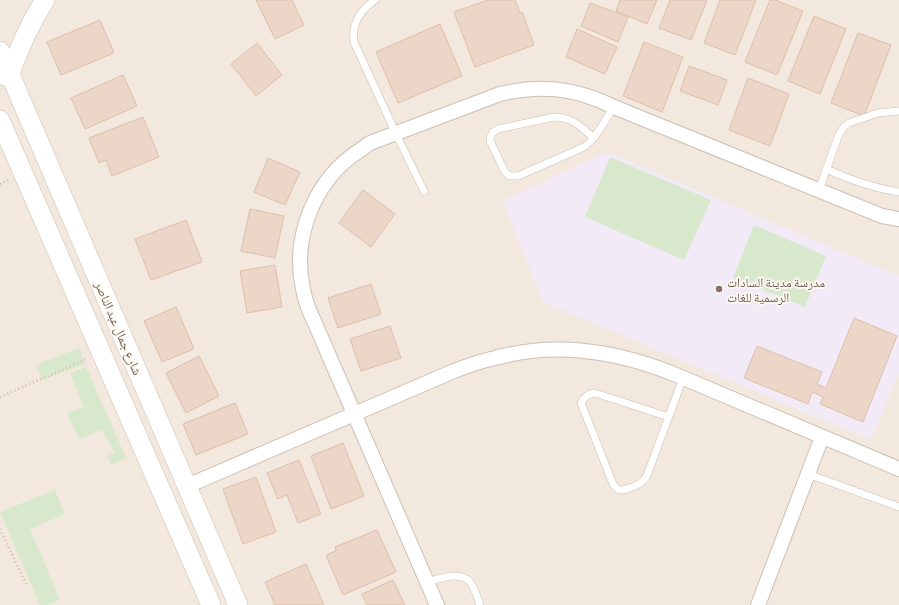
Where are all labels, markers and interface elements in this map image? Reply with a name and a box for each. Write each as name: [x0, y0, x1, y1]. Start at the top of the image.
place label: مدرسة مدينة السادات الرسمية للغات: [727, 275, 825, 306]
street label: شارع جمال عبد الناصر: [90, 278, 145, 378]
marker: مدرسة مدينة السادات الرسمية للغات: [714, 284, 724, 294]

